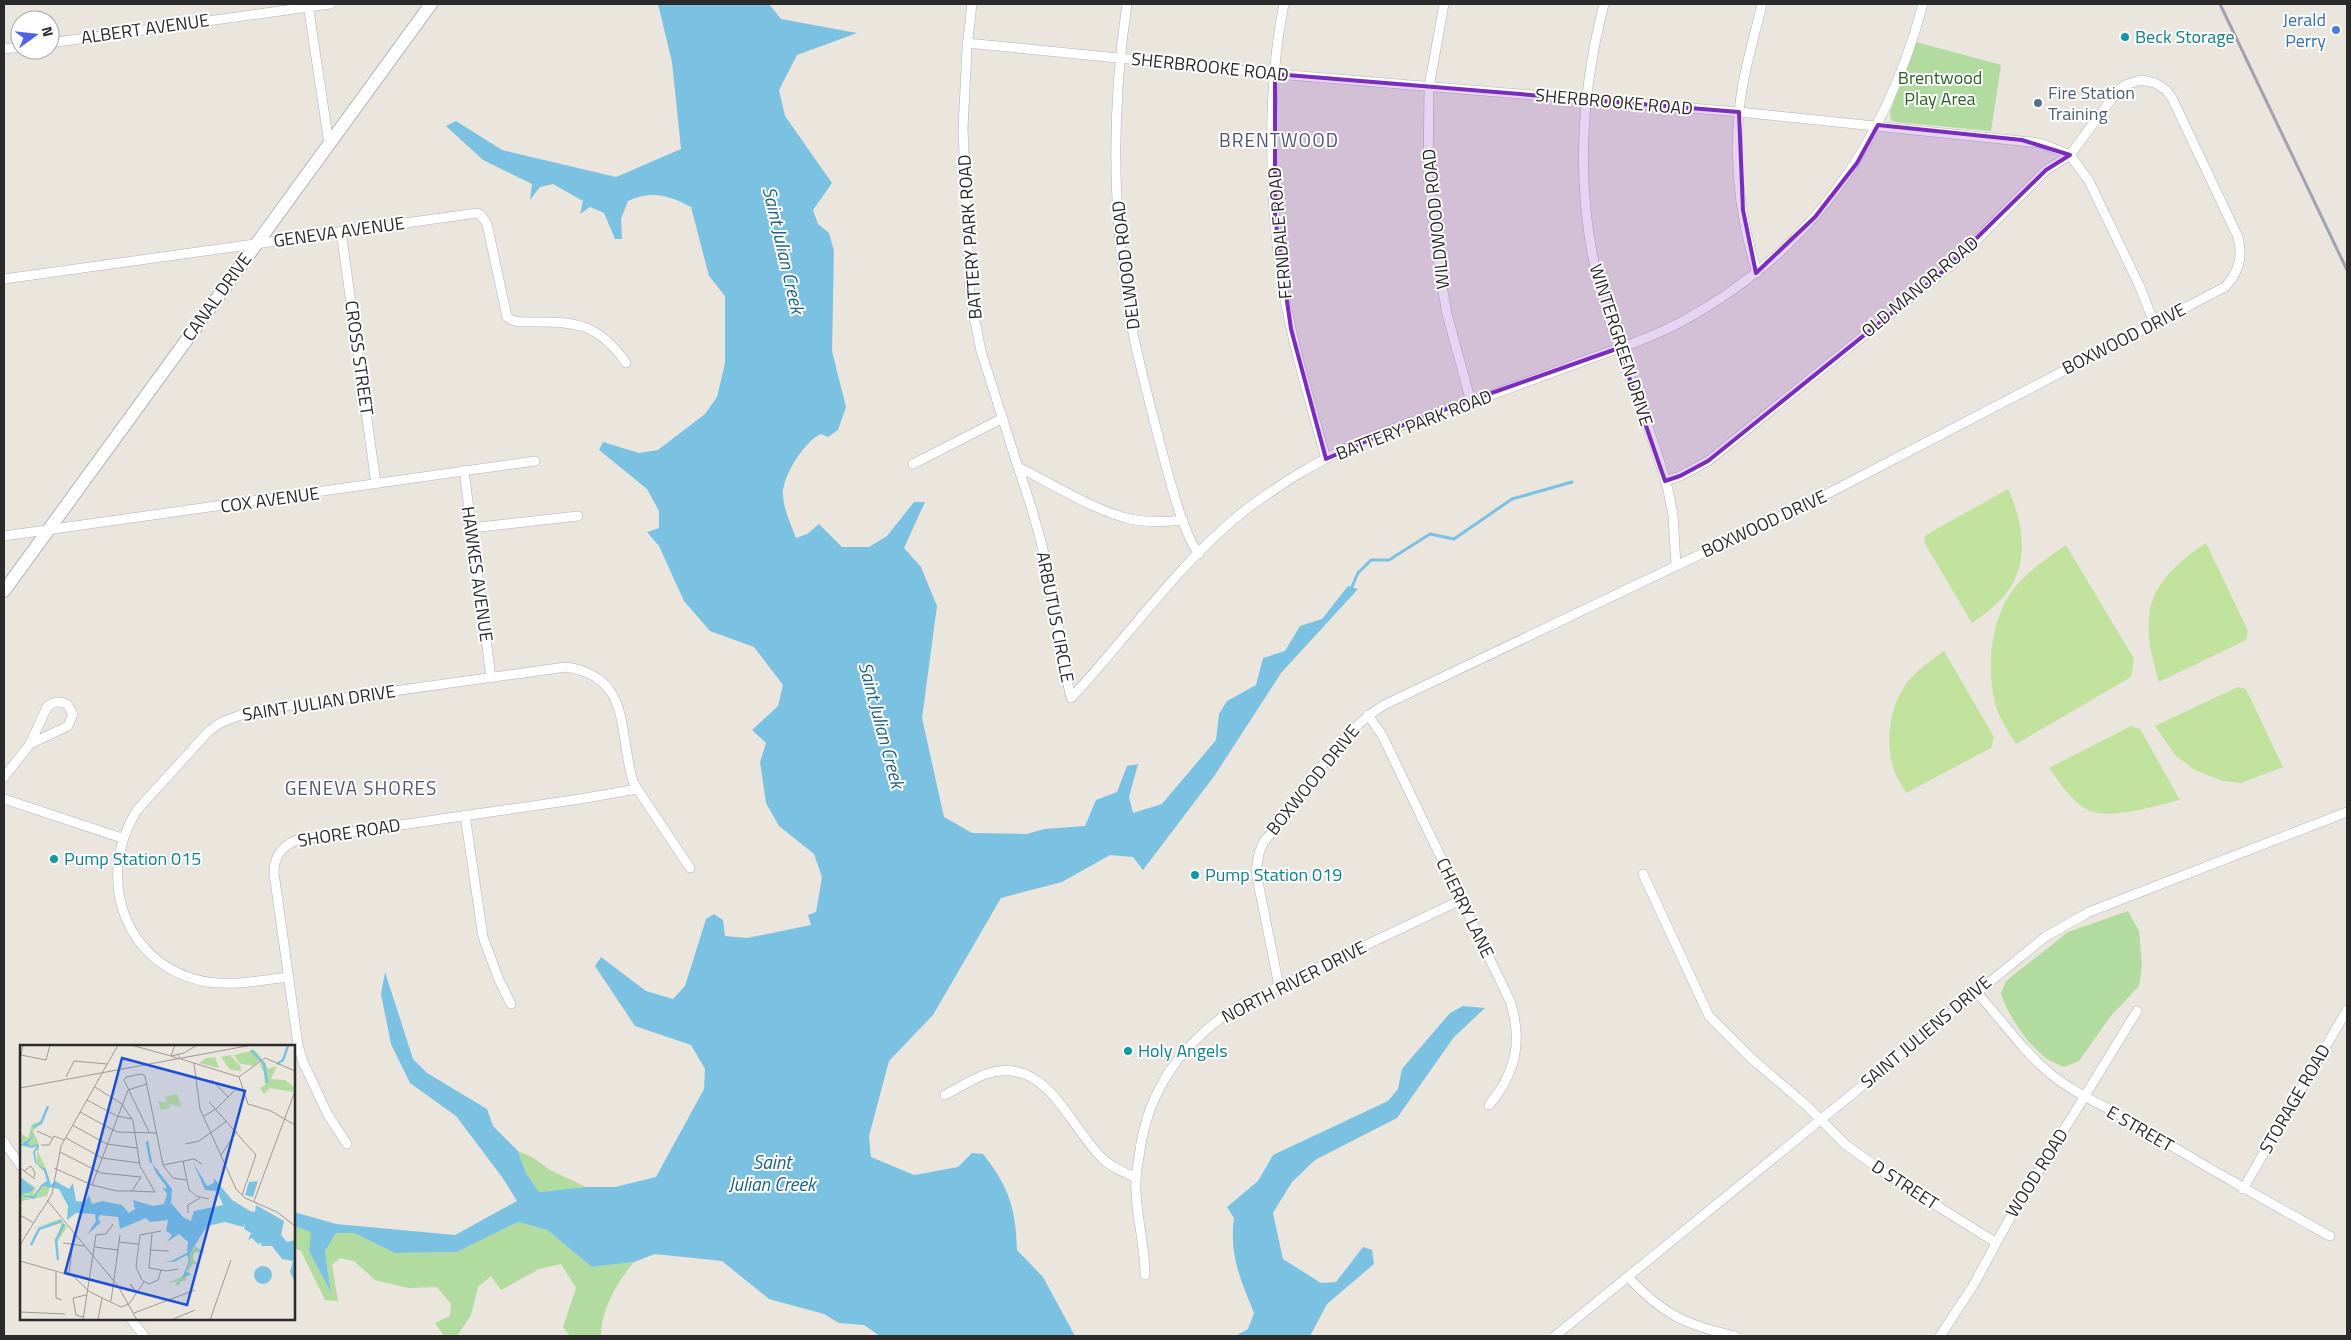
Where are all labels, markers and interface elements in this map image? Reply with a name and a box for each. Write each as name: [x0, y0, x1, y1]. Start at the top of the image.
street label: ALBERT AVENUE: [79, 6, 211, 51]
place label: Jerald Perry: [2283, 6, 2326, 54]
north arrow: [10, 10, 60, 60]
place label: Beck Storage: [2135, 23, 2235, 50]
text: N: [37, 24, 59, 39]
marker: Jerald Perry: [2330, 24, 2342, 36]
marker: Beck Storage: [2119, 31, 2131, 43]
street label: SHERBROOKE ROAD: [1130, 45, 1290, 88]
park label: Brentwood Play Area: [1898, 64, 1982, 112]
place label: Fire Station Training: [2048, 79, 2135, 127]
street label: SHERBROOKE ROAD: [1534, 81, 1694, 122]
marker: Fire Station Training: [2032, 97, 2044, 109]
district label: BRENTWOOD: [1219, 125, 1339, 154]
street label: WILDWOOD ROAD: [1415, 148, 1456, 291]
street label: BATTERY PARK ROAD: [950, 154, 989, 320]
street label: FERNDALE ROAD: [1260, 166, 1299, 300]
water label: Saint Julian Creek: [756, 184, 814, 319]
street label: DELWOOD ROAD: [1104, 199, 1147, 331]
street label: GENEVA AVENUE: [272, 209, 406, 254]
street label: OLD MANOR ROAD: [1855, 229, 1984, 344]
street label: CANAL DRIVE: [175, 247, 258, 347]
street label: WINTERGREEN DRIVE: [1583, 260, 1660, 429]
street label: BOXWOOD DRIVE: [2057, 296, 2190, 381]
street label: CROSS STREET: [338, 299, 381, 418]
street label: BATTERY PARK ROAD: [1332, 382, 1496, 467]
street label: COX AVENUE: [219, 479, 321, 520]
street label: BOXWOOD DRIVE: [1697, 483, 1831, 564]
street label: HAWKES AVENUE: [455, 504, 500, 644]
street label: ARBUTUS CIRCLE: [1030, 549, 1081, 685]
water label: Saint Julian Creek: [852, 659, 914, 794]
street label: SAINT JULIAN DRIVE: [240, 677, 397, 728]
street label: BOXWOOD DRIVE: [1259, 719, 1366, 841]
district label: GENEVA SHORES: [285, 773, 437, 802]
street label: SHORE ROAD: [296, 811, 402, 854]
place label: Pump Station 015: [64, 845, 201, 872]
marker: Pump Station 015: [48, 853, 60, 865]
street label: CHERRY LANE: [1429, 853, 1501, 963]
place label: Pump Station 019: [1205, 861, 1342, 888]
marker: Pump Station 019: [1189, 869, 1201, 881]
street label: NORTH RIVER DRIVE: [1217, 933, 1371, 1030]
street label: SAINT JULIENS DRIVE: [1854, 969, 1997, 1095]
place label: Holy Angels: [1138, 1037, 1228, 1064]
street label: STORAGE ROAD: [2252, 1039, 2337, 1158]
inset map: [20, 1045, 295, 1320]
marker: Holy Angels: [1122, 1045, 1134, 1057]
street label: E STREET: [2102, 1098, 2179, 1159]
street label: WOOD ROAD: [1999, 1123, 2075, 1222]
water label: Saint Julian Creek: [729, 1147, 818, 1198]
street label: D STREET: [1866, 1153, 1945, 1217]

